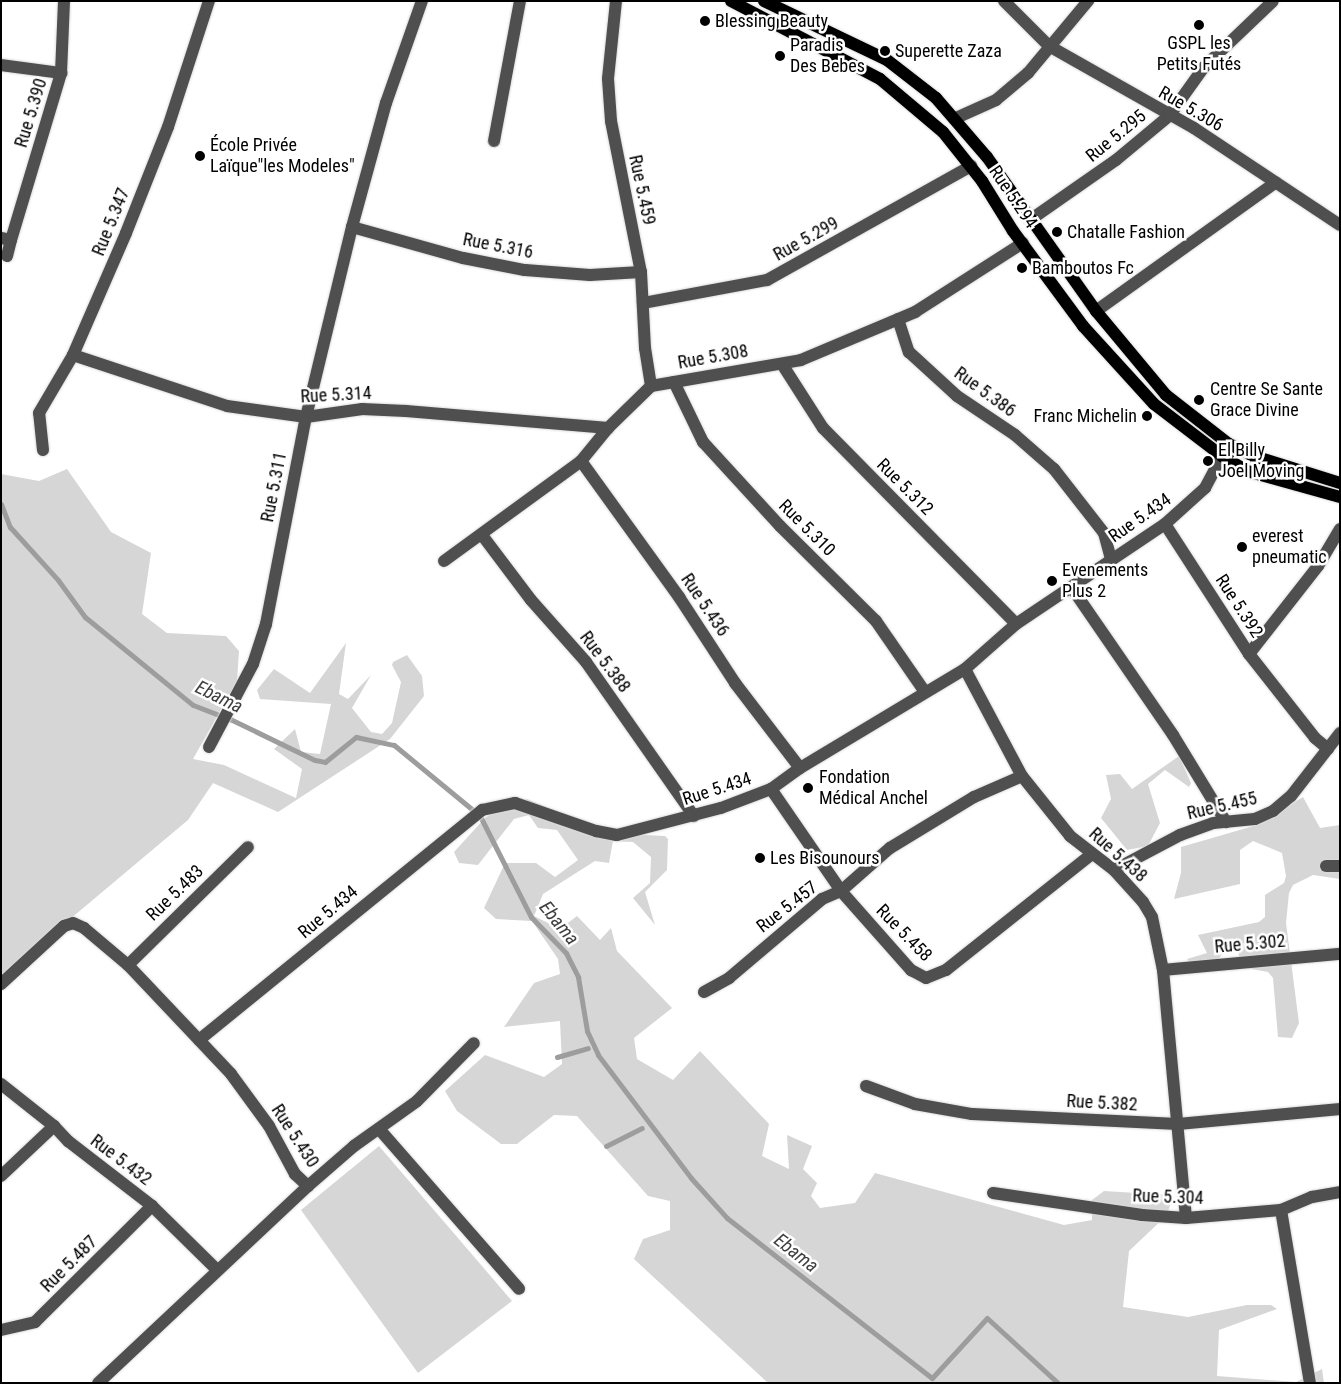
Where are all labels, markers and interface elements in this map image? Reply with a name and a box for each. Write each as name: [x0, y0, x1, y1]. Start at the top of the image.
place label: Blessing Beauty: [715, 10, 828, 32]
marker: Blessing Beauty: [699, 15, 711, 27]
marker: GSPL les Petits Futés: [1193, 19, 1205, 31]
place label: GSPL les Petits Futés: [1157, 33, 1241, 76]
place label: Paradis Des Bebes: [790, 35, 865, 78]
place label: Superette Zaza: [895, 40, 1002, 62]
marker: Superette Zaza: [879, 45, 891, 57]
marker: Paradis Des Bebes: [774, 50, 786, 62]
street label: Rue 5.390: [10, 76, 52, 150]
street label: Rue 5.306: [1155, 82, 1227, 136]
street label: Rue 5.295: [1082, 105, 1150, 167]
place label: École Privée Laïque"les Modeles": [210, 135, 355, 178]
marker: École Privée Laïque"les Modeles": [194, 150, 206, 162]
street label: Rue 5.459: [624, 153, 660, 227]
street label: Rue 5.294: [984, 161, 1042, 233]
street label: Rue 5.347: [88, 185, 134, 259]
street label: Rue 5.299: [770, 212, 842, 266]
place label: Chatalle Fashion: [1067, 221, 1185, 243]
marker: Chatalle Fashion: [1051, 226, 1063, 238]
street label: Rue 5.316: [461, 229, 535, 263]
place label: Bamboutos Fc: [1032, 257, 1134, 279]
marker: Bamboutos Fc: [1016, 262, 1028, 274]
street label: Rue 5.308: [676, 340, 750, 374]
street label: Rue 5.386: [950, 362, 1020, 422]
place label: Centre Se Sante Grace Divine: [1210, 379, 1323, 422]
street label: Rue 5.314: [300, 382, 372, 408]
marker: Centre Se Sante Grace Divine: [1192, 393, 1206, 407]
place label: Franc Michelin: [1034, 405, 1137, 427]
marker: Franc Michelin: [1141, 410, 1153, 422]
place label: El Billy Joel Moving: [1218, 440, 1304, 482]
street label: Rue 5.311: [257, 450, 291, 524]
street label: Rue 5.312: [872, 454, 938, 520]
marker: El Billy Joel Moving: [1202, 455, 1214, 467]
street label: Rue 5.434: [1105, 489, 1175, 547]
street label: Rue 5.310: [774, 495, 840, 561]
place label: everest pneumatic: [1252, 526, 1327, 568]
marker: everest pneumatic: [1236, 541, 1248, 553]
place label: Evenements Plus 2: [1062, 560, 1148, 602]
street label: Rue 5.436: [676, 569, 734, 641]
street label: Rue 5.392: [1211, 570, 1267, 642]
marker: Evenements Plus 2: [1046, 575, 1058, 587]
street label: Rue 5.388: [575, 627, 635, 697]
water label: Ebama: [192, 676, 246, 718]
place label: Fondation Médical Anchel: [819, 767, 928, 810]
street label: Rue 5.434: [680, 768, 754, 810]
marker: Fondation Médical Anchel: [801, 781, 815, 795]
street label: Rue 5.455: [1185, 787, 1259, 825]
street label: Rue 5.438: [1084, 823, 1152, 887]
place label: Les Bisounours: [770, 847, 879, 869]
marker: Les Bisounours: [754, 852, 766, 864]
street label: Rue 5.483: [142, 861, 208, 925]
street label: Rue 5.457: [752, 877, 822, 937]
street label: Rue 5.434: [294, 881, 362, 943]
water label: Ebama: [534, 896, 584, 950]
street label: Rue 5.458: [872, 900, 936, 966]
street label: Rue 5.302: [1214, 930, 1286, 958]
street label: Rue 5.382: [1066, 1090, 1138, 1116]
street label: Rue 5.430: [267, 1100, 323, 1172]
street label: Rue 5.432: [86, 1130, 156, 1190]
street label: Rue 5.304: [1132, 1185, 1204, 1209]
water label: Ebama: [769, 1229, 823, 1277]
street label: Rue 5.487: [36, 1231, 102, 1297]

